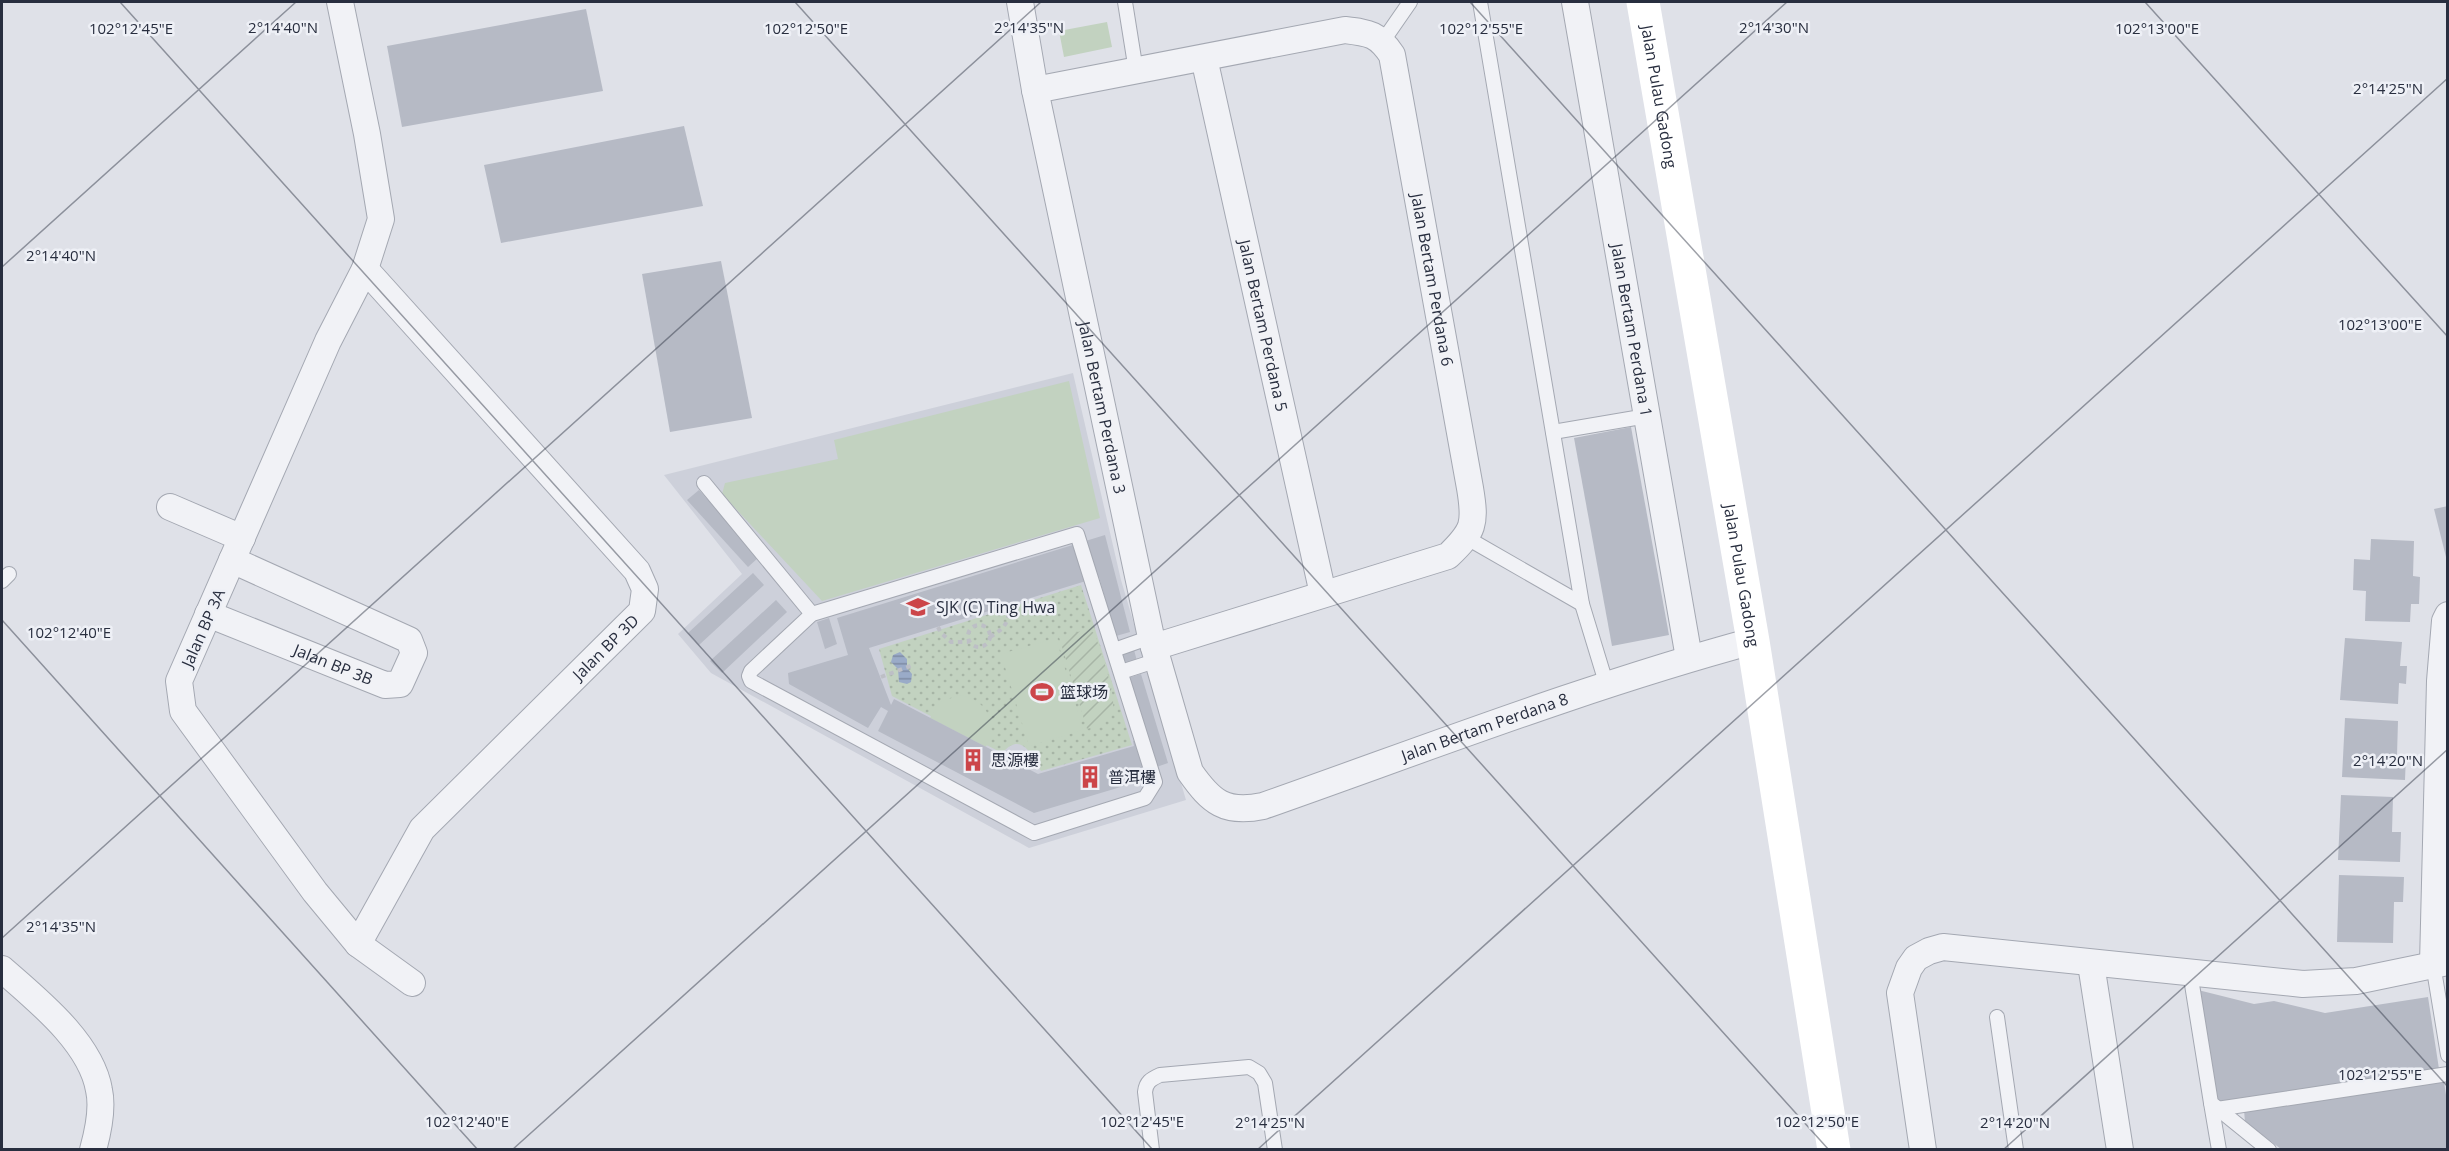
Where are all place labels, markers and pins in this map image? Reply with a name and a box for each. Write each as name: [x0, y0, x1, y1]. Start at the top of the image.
school or university icon: SJK (C) Ting Hwa: [905, 594, 931, 620]
place label: SJK (C) Ting Hwa: [936, 596, 1055, 618]
sports icon: 篮球场: [1029, 679, 1055, 705]
place label: 篮球场: [1060, 681, 1108, 703]
building icon: 思源樓: [960, 747, 986, 773]
place label: 思源樓: [991, 749, 1039, 771]
building icon: 普洱樓: [1077, 764, 1103, 790]
place label: 普洱樓: [1108, 766, 1156, 788]

